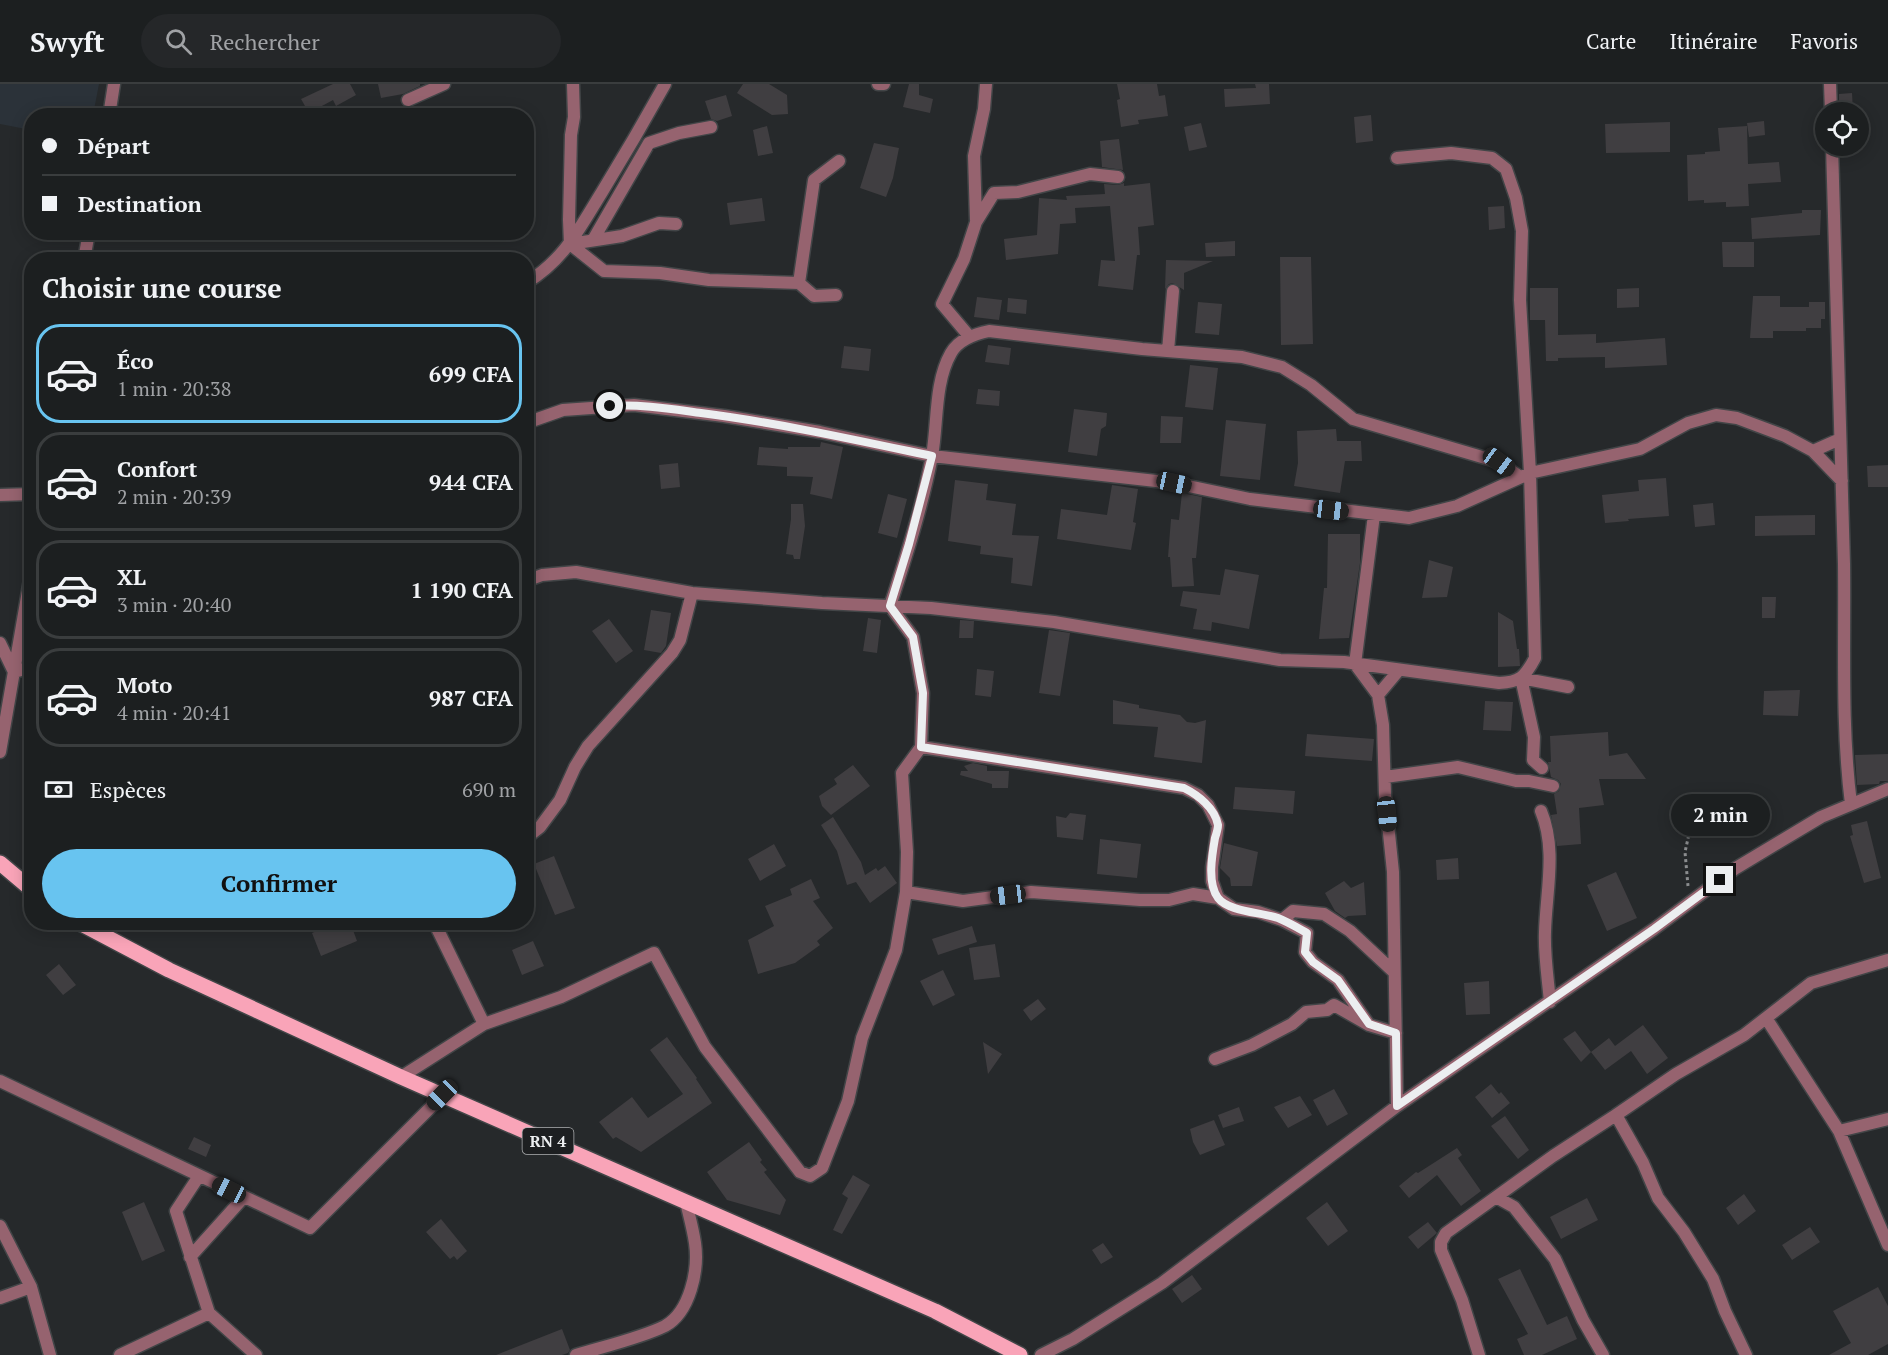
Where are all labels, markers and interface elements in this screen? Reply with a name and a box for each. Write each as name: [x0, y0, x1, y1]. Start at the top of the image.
search box: [141, 14, 561, 68]
text: Swyft: [30, 23, 105, 60]
icon: search: [162, 25, 195, 58]
text: Rechercher: [210, 27, 320, 56]
text: Carte: [1586, 27, 1636, 55]
text: Itinéraire: [1669, 27, 1758, 55]
text: Favoris: [1791, 27, 1858, 55]
map controls: [1815, 102, 1869, 156]
button: locate: [1815, 102, 1869, 156]
text: Départ: [78, 131, 150, 160]
text: Destination: [78, 189, 202, 218]
text: Choisir une course: [42, 270, 282, 306]
text: Éco: [117, 346, 154, 375]
icon: car: [45, 347, 99, 401]
text: 699 CFA: [429, 359, 513, 388]
text: 1 min · 20:38: [117, 375, 231, 402]
route start: [596, 392, 623, 419]
car: [1479, 444, 1519, 480]
text: Confort: [117, 454, 197, 483]
icon: car: [45, 455, 99, 509]
text: 944 CFA: [429, 467, 513, 496]
car: [1155, 470, 1193, 496]
text: 2 min · 20:39: [117, 483, 231, 510]
car: [1312, 499, 1350, 521]
text: XL: [117, 562, 146, 591]
icon: car: [45, 563, 99, 617]
text: 1 190 CFA: [410, 575, 513, 604]
text: 3 min · 20:40: [117, 591, 231, 618]
text: Moto: [117, 670, 172, 699]
icon: car: [45, 671, 99, 725]
text: 987 CFA: [429, 683, 513, 712]
text: 4 min · 20:41: [117, 699, 231, 726]
icon: cash: [42, 773, 75, 806]
text: Espèces: [90, 775, 166, 804]
text: 690 m: [462, 776, 516, 803]
callout: 2 min: [1670, 793, 1770, 835]
car: [1376, 795, 1398, 833]
text: 2 min: [1693, 801, 1748, 828]
button: Confirmer: [42, 849, 516, 918]
route end: [1706, 866, 1733, 893]
car: [989, 884, 1027, 906]
car: [423, 1076, 461, 1114]
road number: RN 4: [522, 1128, 574, 1154]
car: [209, 1174, 249, 1206]

